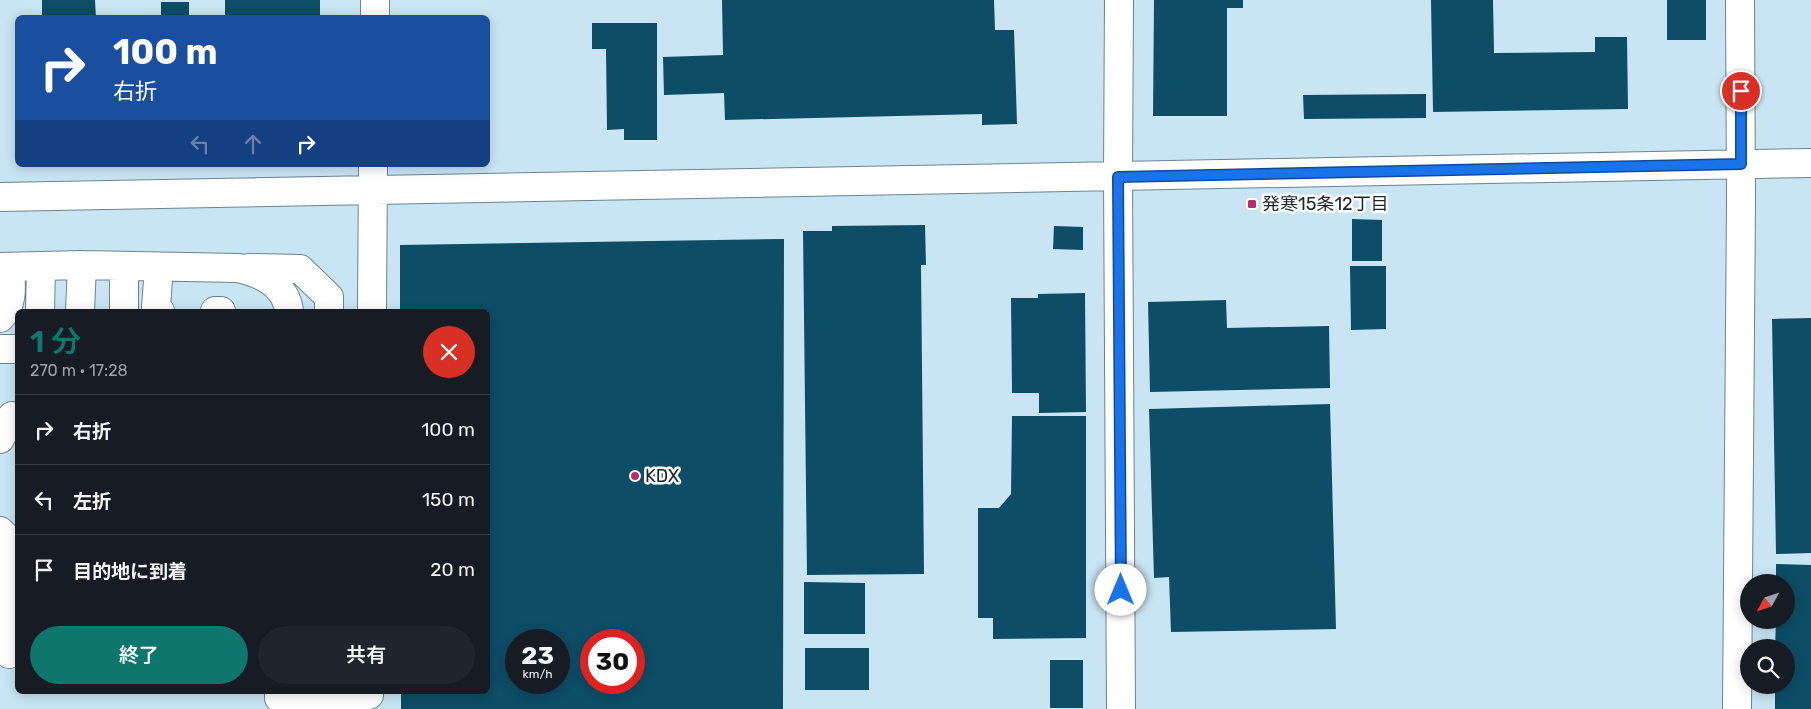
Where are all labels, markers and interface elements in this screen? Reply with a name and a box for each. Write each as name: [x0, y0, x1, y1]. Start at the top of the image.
text: 100 m: [113, 31, 218, 73]
icon: right: [30, 35, 95, 100]
pin: [1720, 70, 1762, 112]
icon: arrive: [1727, 77, 1755, 105]
text: 右折: [113, 78, 157, 105]
icon: left: [186, 130, 214, 158]
icon: ahead: [239, 130, 267, 158]
icon: right: [292, 130, 320, 158]
place label: 発寒15条12丁目: [1262, 193, 1389, 215]
marker: 発寒15条12丁目: [1246, 198, 1258, 210]
text: 1 分: [30, 324, 81, 360]
button: close: [423, 326, 475, 378]
text: 270 m · 17:28: [30, 361, 128, 380]
icon: right: [30, 416, 58, 444]
text: 100 m: [421, 418, 475, 441]
text: 右折: [73, 420, 111, 443]
place label: KDX: [645, 465, 679, 487]
marker: KDX: [629, 470, 641, 482]
icon: left: [30, 486, 58, 514]
text: 150 m: [422, 488, 475, 511]
text: 左折: [73, 490, 111, 513]
icon: arrive: [30, 556, 58, 584]
text: 20 m: [430, 558, 475, 581]
text: 目的地に到着: [73, 560, 187, 583]
position arrow: [1094, 563, 1146, 615]
north arrow: [1740, 574, 1795, 629]
map controls: [1740, 574, 1795, 694]
button: 終了: [30, 626, 248, 684]
button: 共有: [258, 626, 475, 684]
speed limit sign: 30: [580, 629, 645, 694]
button: search: [1740, 639, 1795, 694]
text: 23: [521, 641, 554, 670]
text: km/h: [523, 667, 552, 681]

